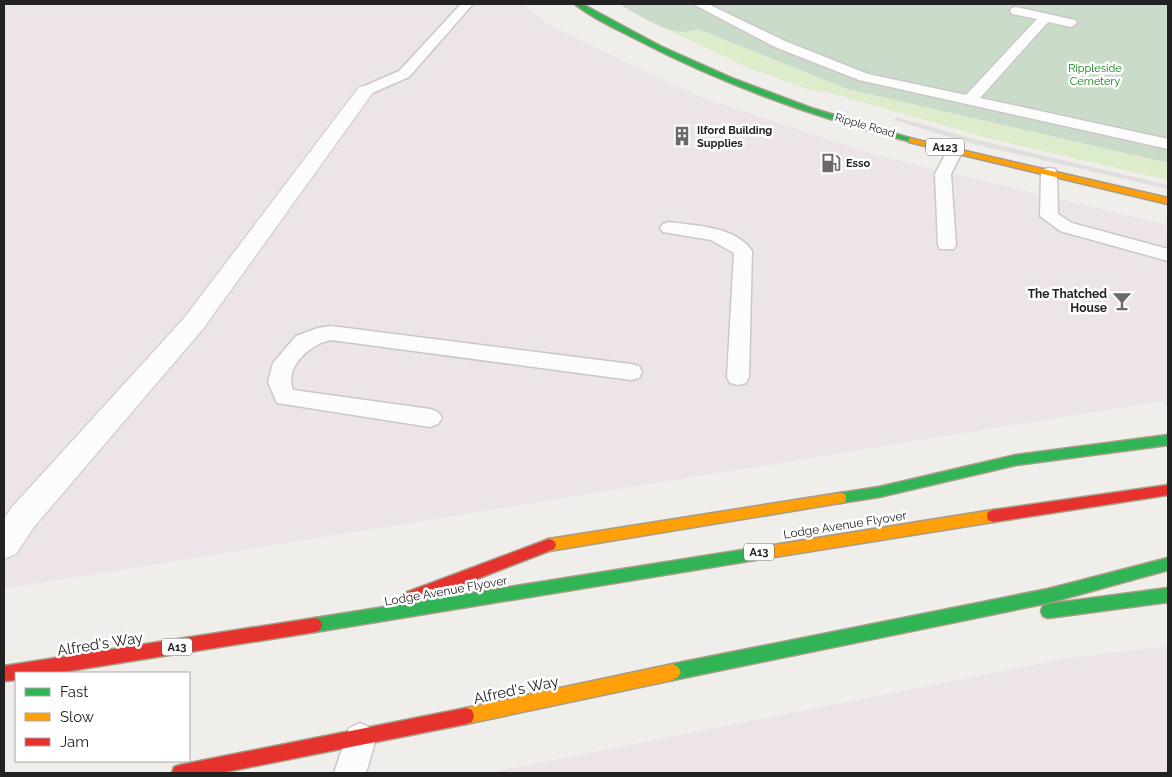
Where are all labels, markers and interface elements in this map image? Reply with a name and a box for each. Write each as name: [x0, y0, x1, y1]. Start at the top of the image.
park label: Rippleside Cemetery: [1068, 62, 1122, 88]
street label: Ripple Road: [833, 111, 896, 140]
place label: Ilford Building Supplies: [697, 124, 772, 150]
building icon: Ilford Building Supplies: [671, 125, 693, 147]
road number: A123: [926, 138, 964, 156]
fuel station icon: Esso: [820, 152, 842, 174]
place label: Esso: [846, 157, 870, 170]
place label: The Thatched House: [1028, 287, 1107, 315]
bar icon: The Thatched House: [1111, 290, 1133, 312]
street label: Lodge Avenue Flyover: [782, 508, 908, 542]
road number: A13: [744, 544, 774, 560]
street label: Lodge Avenue Flyover: [383, 573, 509, 609]
street label: Alfred's Way: [56, 628, 144, 660]
road number: A13: [162, 638, 192, 656]
legend: [15, 672, 190, 762]
street label: Alfred's Way: [472, 672, 560, 708]
text: Fast: [60, 683, 88, 701]
text: Slow: [60, 708, 94, 726]
text: Jam: [60, 733, 89, 751]

